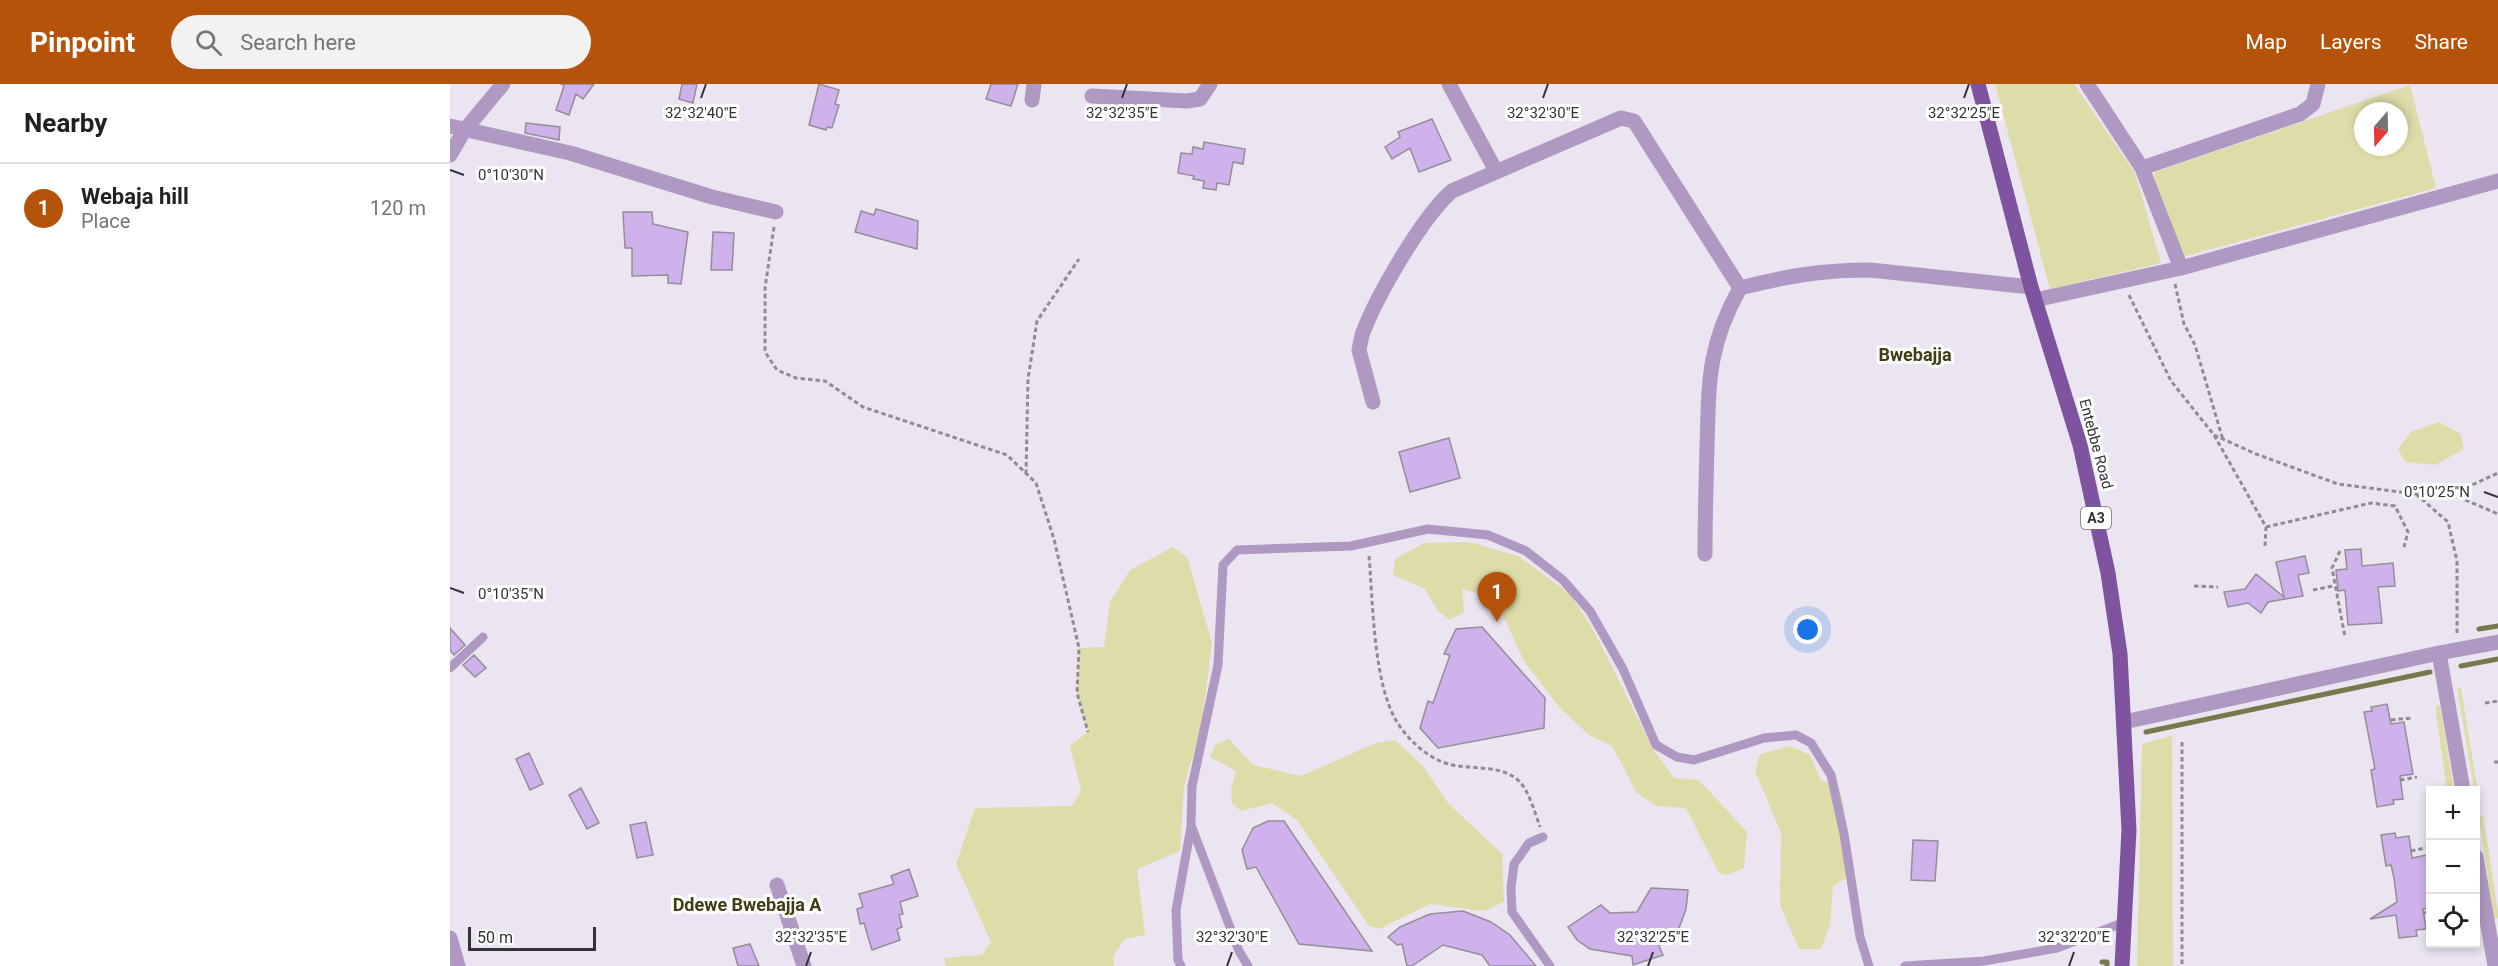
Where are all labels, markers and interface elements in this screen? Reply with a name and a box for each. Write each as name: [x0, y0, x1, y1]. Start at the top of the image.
search box: [171, 15, 591, 69]
text: Pinpoint: [30, 26, 135, 59]
icon: search: [192, 26, 225, 59]
text: Search here: [240, 30, 356, 55]
text: Map: [2245, 30, 2287, 54]
text: Layers: [2320, 30, 2381, 54]
text: Share: [2414, 30, 2468, 54]
north arrow: [2354, 102, 2408, 156]
text: 32°32'40"E: [665, 104, 738, 122]
text: 32°32'35"E: [1086, 104, 1159, 122]
text: 32°32'30"E: [1507, 104, 1580, 122]
text: 32°32'25"E: [1928, 104, 2001, 122]
text: Nearby: [24, 108, 107, 138]
text: 0°10'30"N: [478, 166, 544, 184]
text: Webaja hill: [81, 184, 189, 209]
text: 1: [38, 196, 49, 220]
text: 120 m: [370, 196, 426, 220]
text: Place: [81, 209, 130, 233]
district label: Bwebajja: [1878, 344, 1952, 365]
street label: Entebbe Road: [2075, 397, 2117, 491]
text: 0°10'25"N: [2404, 483, 2470, 501]
road number: A3: [2081, 507, 2111, 529]
pin: 1: [1478, 572, 1516, 622]
text: 0°10'35"N: [478, 585, 544, 603]
your location: [1793, 615, 1822, 644]
map controls: [2426, 786, 2480, 948]
button: +: [2426, 786, 2480, 840]
button: −: [2426, 840, 2480, 894]
district label: Ddewe Bwebajja A: [673, 894, 822, 915]
button: locate: [2426, 894, 2480, 948]
scale bar: [468, 924, 596, 952]
text: 50 m: [477, 928, 513, 947]
text: 32°32'35"E: [775, 928, 848, 946]
text: 32°32'30"E: [1196, 928, 1269, 946]
text: 32°32'25"E: [1617, 928, 1690, 946]
text: 32°32'20"E: [2038, 928, 2111, 946]

